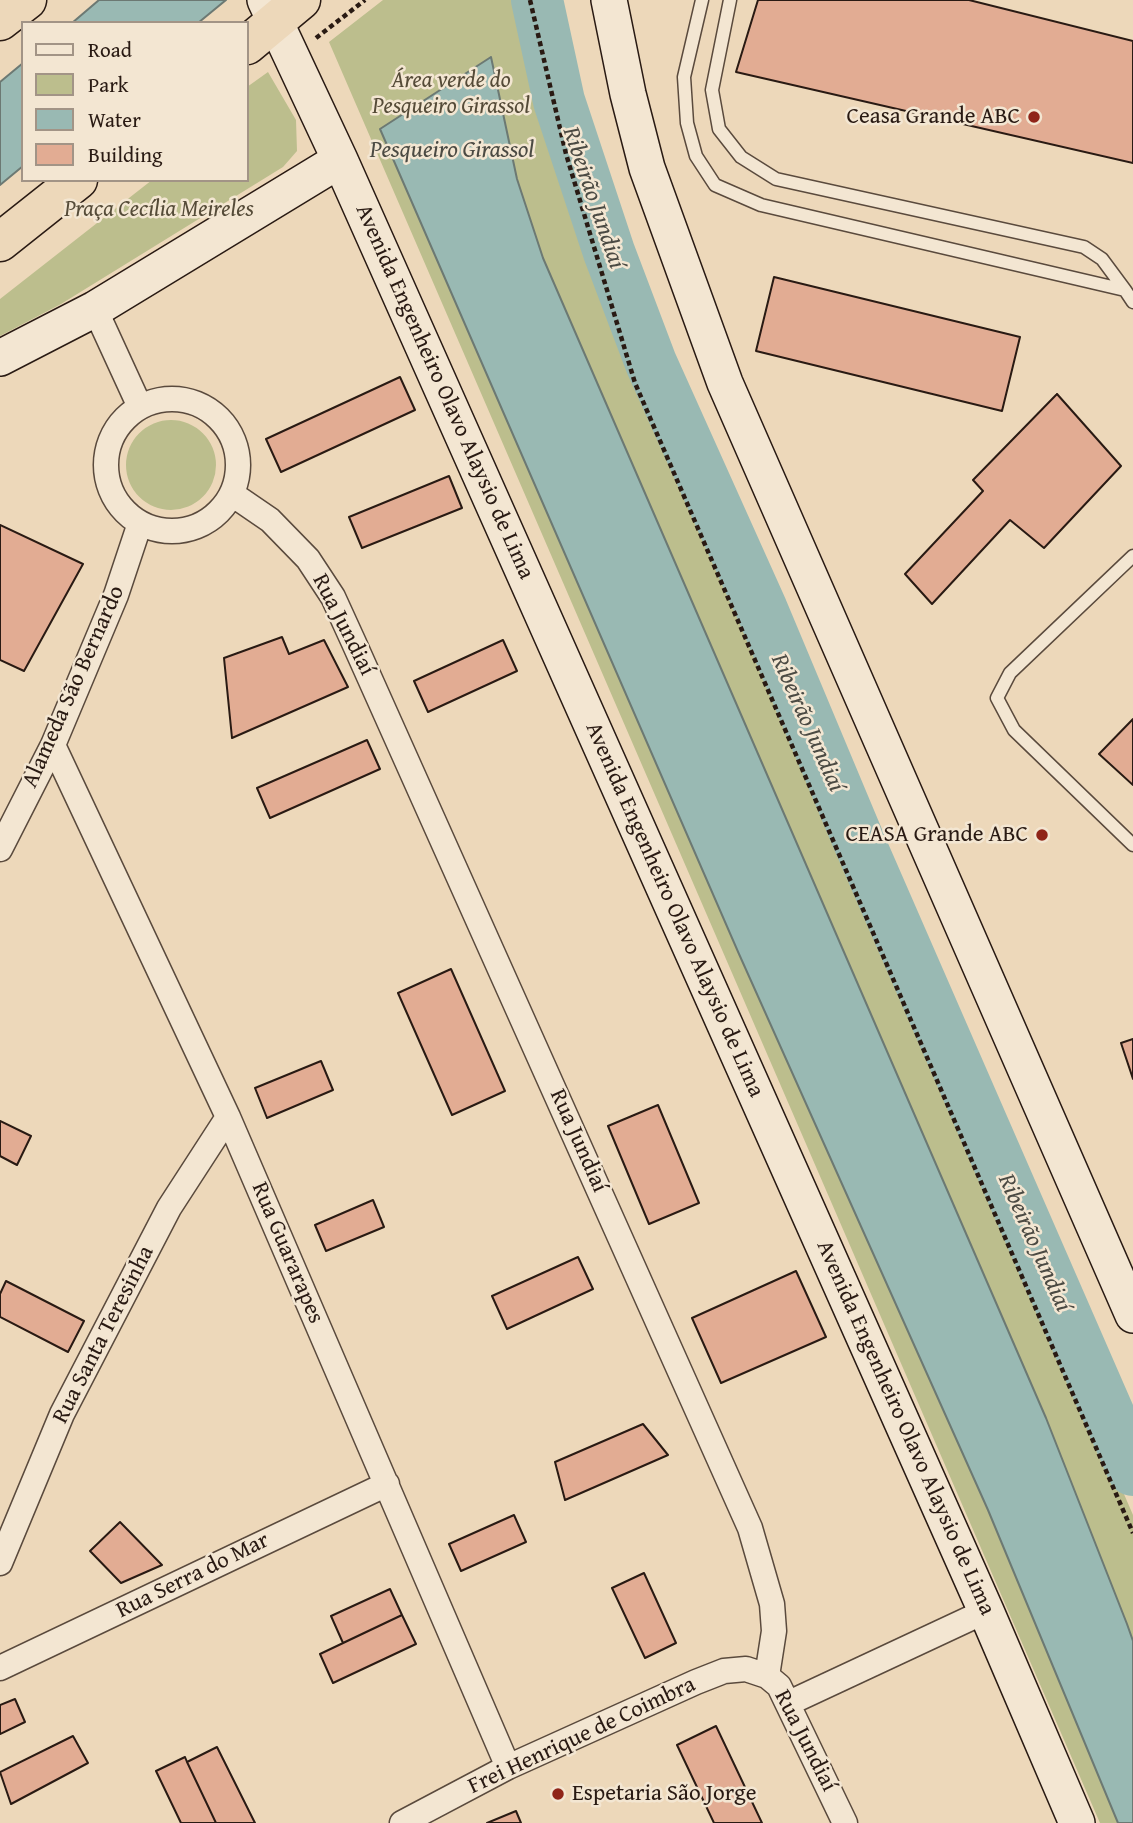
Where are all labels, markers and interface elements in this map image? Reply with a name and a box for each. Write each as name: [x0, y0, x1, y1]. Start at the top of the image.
legend: [21, 21, 248, 182]
text: Road: [88, 34, 132, 65]
park label: Área verde do Pesqueiro Girassol: [372, 67, 530, 121]
text: Park: [88, 69, 129, 100]
place label: Ceasa Grande ABC: [847, 103, 1020, 131]
text: Water: [88, 104, 141, 135]
marker: Ceasa Grande ABC: [1026, 109, 1042, 125]
water label: Ribeirão Jundiaí: [555, 123, 631, 273]
water label: Pesqueiro Girassol: [370, 137, 534, 165]
text: Building: [88, 139, 162, 170]
park label: Praça Cecília Meireles: [64, 196, 254, 224]
street label: Avenida Engenheiro Olavo Alaysio de Lima: [349, 200, 539, 584]
street label: Rua Jundiaí: [306, 570, 380, 680]
street label: Alameda São Bernardo: [17, 582, 131, 792]
water label: Ribeirão Jundiaí: [764, 650, 850, 796]
street label: Avenida Engenheiro Olavo Alaysio de Lima: [579, 718, 769, 1102]
place label: CEASA Grande ABC: [845, 821, 1028, 849]
marker: CEASA Grande ABC: [1034, 827, 1050, 843]
street label: Rua Jundiaí: [543, 1085, 613, 1197]
water label: Ribeirão Jundiaí: [991, 1170, 1077, 1316]
street label: Rua Guararapes: [245, 1178, 329, 1328]
street label: Avenida Engenheiro Olavo Alaysio de Lima: [810, 1236, 1000, 1620]
street label: Rua Santa Teresinha: [47, 1242, 161, 1428]
street label: Rua Serra do Mar: [112, 1527, 274, 1625]
street label: Frei Henrique de Coimbra: [464, 1671, 700, 1801]
street label: Rua Jundiaí: [768, 1686, 842, 1796]
place label: Espetaria São Jorge: [572, 1780, 756, 1808]
marker: Espetaria São Jorge: [550, 1786, 566, 1802]

